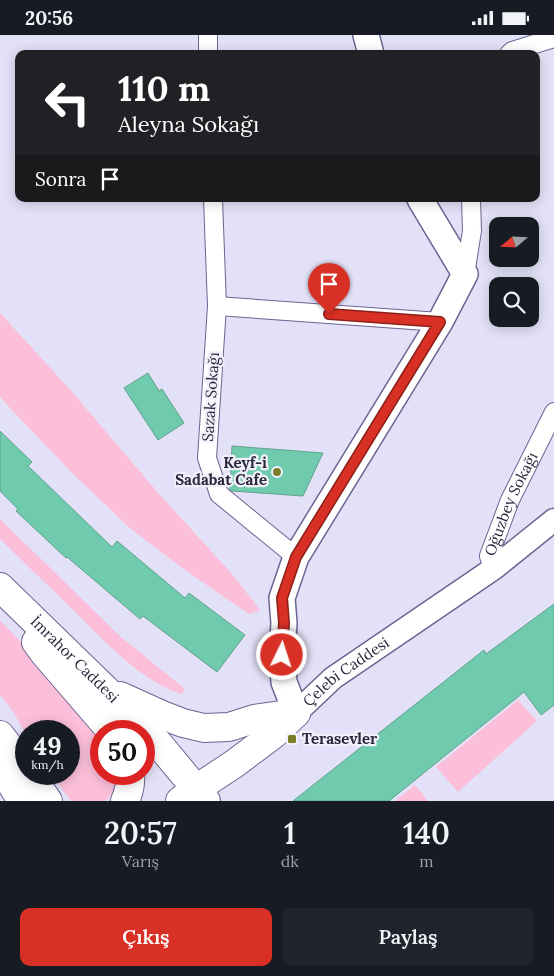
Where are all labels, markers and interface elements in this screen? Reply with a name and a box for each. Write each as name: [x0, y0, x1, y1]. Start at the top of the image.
text: 20:56: [25, 6, 73, 30]
text: 110 m: [118, 66, 210, 111]
icon: left: [35, 70, 100, 135]
text: Aleyna Sokağı: [118, 110, 259, 138]
icon: arrive: [96, 165, 124, 193]
text: Sonra: [35, 167, 86, 191]
north arrow: [489, 217, 539, 267]
map controls: [489, 217, 539, 327]
pin: [308, 263, 350, 314]
icon: arrive: [315, 270, 343, 298]
button: search: [489, 277, 539, 327]
street label: Sazak Sokağı: [198, 352, 223, 442]
street label: Oğuzbey Sokağı: [480, 449, 541, 559]
place label: Keyf-i Sadabat Cafe: [175, 453, 267, 489]
marker: Keyf-i Sadabat Cafe: [271, 466, 283, 478]
street label: İmrahor Caddesi: [27, 612, 123, 707]
position arrow: [255, 628, 307, 680]
street label: Çelebi Caddesi: [299, 633, 392, 710]
speed limit sign: 50: [90, 720, 155, 785]
place label: Terasevler: [302, 729, 378, 748]
text: 49: [33, 730, 62, 762]
marker: Terasevler: [286, 733, 298, 745]
text: km/h: [31, 757, 64, 772]
text: 20:57: [104, 814, 177, 852]
text: 1: [284, 814, 296, 852]
text: 140: [403, 814, 450, 852]
text: Varış: [122, 851, 159, 871]
text: dk: [281, 851, 299, 871]
text: m: [419, 851, 434, 871]
button: Çıkış: [20, 908, 272, 966]
button: Paylaş: [282, 908, 534, 966]

